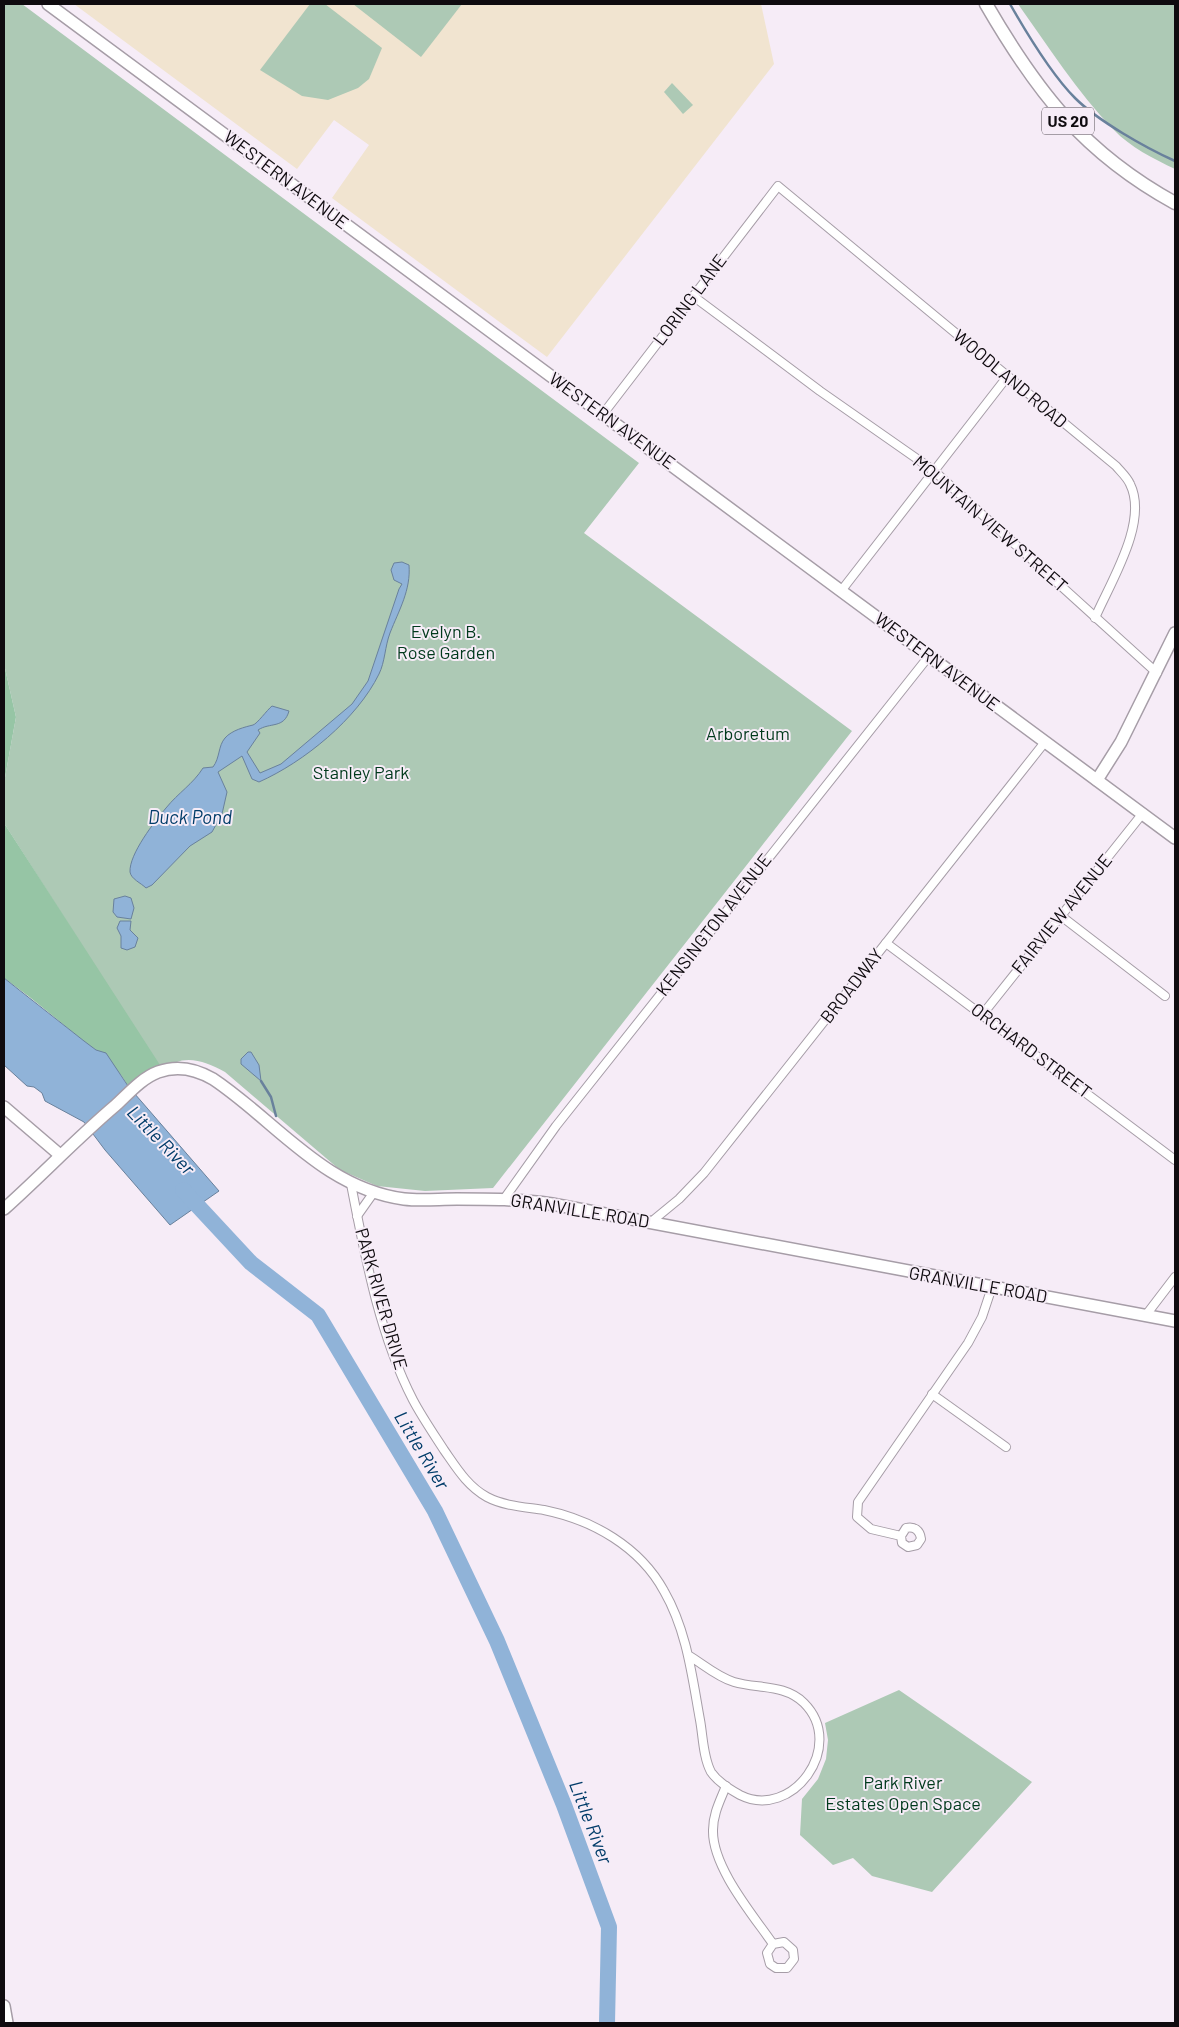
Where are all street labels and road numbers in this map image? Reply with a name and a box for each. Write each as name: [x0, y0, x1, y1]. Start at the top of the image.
road number: US 20: [1042, 108, 1094, 134]
street label: WESTERN AVENUE: [220, 125, 353, 233]
street label: LORING LANE: [648, 249, 731, 349]
street label: WOODLAND ROAD: [949, 324, 1072, 432]
street label: WESTERN AVENUE: [545, 367, 680, 473]
street label: MOUNTAIN VIEW STREET: [909, 450, 1072, 596]
street label: WESTERN AVENUE: [871, 607, 1004, 715]
street label: KENSINGTON AVENUE: [651, 849, 776, 1000]
street label: FAIRVIEW AVENUE: [1006, 849, 1116, 978]
street label: BROADWAY: [815, 943, 887, 1027]
street label: ORCHARD STREET: [967, 998, 1096, 1103]
street label: GRANVILLE ROAD: [509, 1188, 651, 1232]
street label: PARK RIVER DRIVE: [351, 1225, 413, 1372]
street label: GRANVILLE ROAD: [907, 1261, 1049, 1307]

